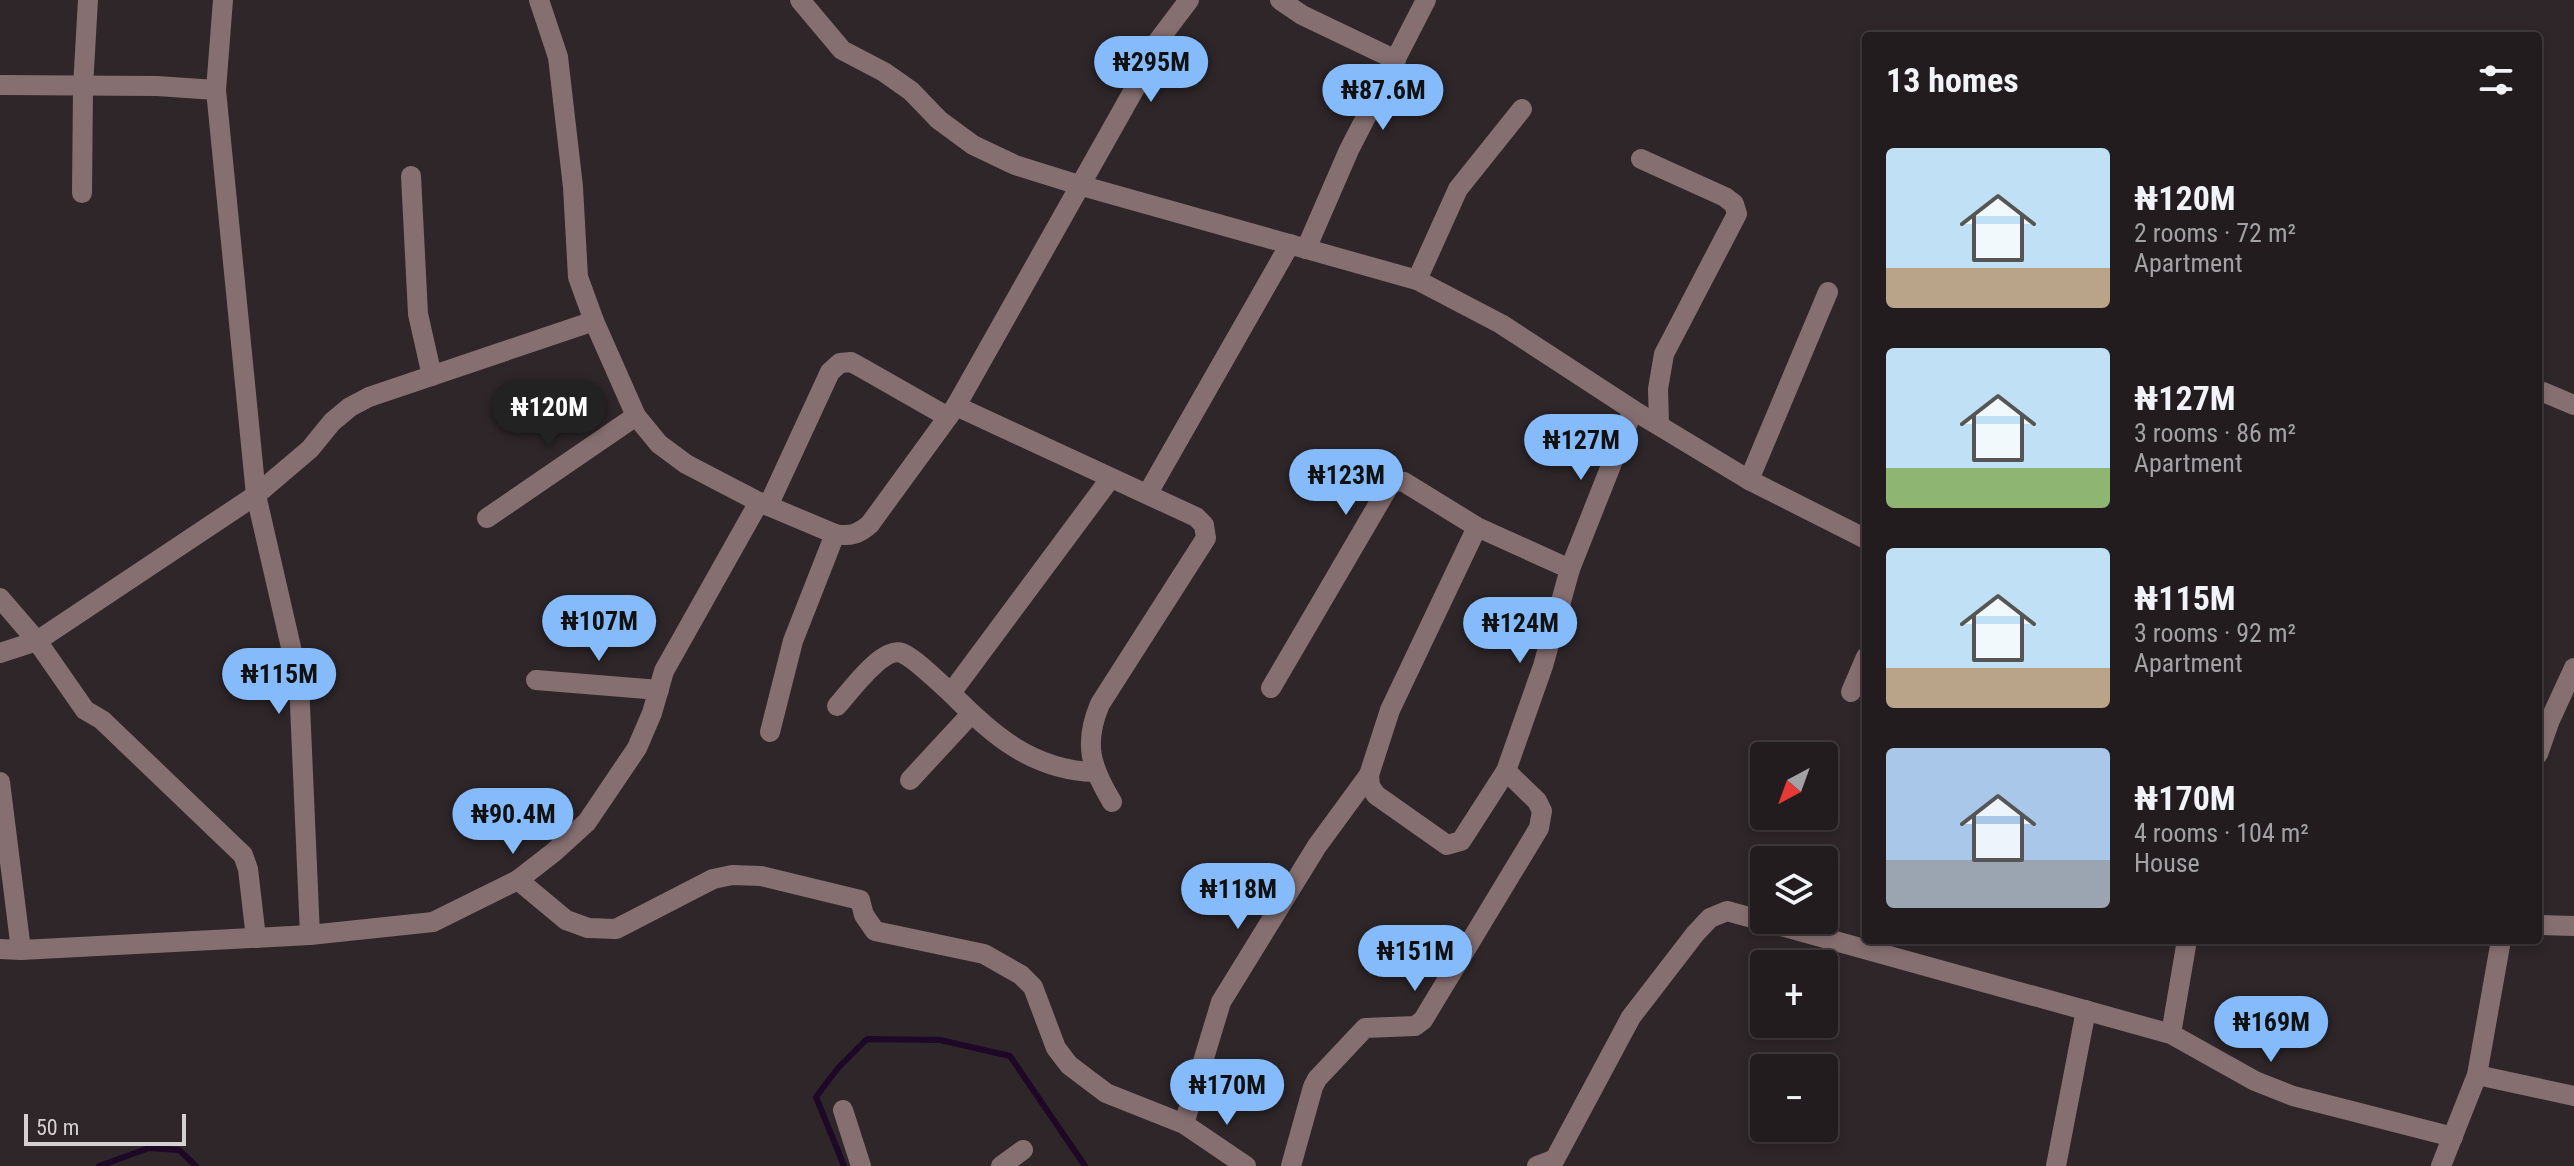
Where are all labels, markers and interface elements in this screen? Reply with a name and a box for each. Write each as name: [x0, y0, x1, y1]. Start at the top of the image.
pin: ₦295M: [1095, 36, 1207, 104]
text: ₦295M: [1112, 47, 1190, 77]
icon: filters: [2474, 58, 2518, 102]
text: 13 homes: [1886, 60, 2019, 100]
pin: ₦87.6M: [1318, 64, 1448, 132]
text: ₦87.6M: [1340, 75, 1426, 105]
text: ₦120M: [2134, 178, 2236, 218]
icon: home: [1950, 180, 2046, 276]
text: 2 rooms · 72 m²: [2134, 218, 2296, 248]
text: Apartment: [2134, 248, 2243, 278]
text: ₦127M: [2134, 378, 2236, 418]
icon: home: [1950, 380, 2046, 476]
pin: ₦120M: [493, 381, 605, 449]
text: ₦120M: [510, 392, 588, 422]
pin: ₦127M: [1525, 414, 1637, 482]
text: 3 rooms · 86 m²: [2134, 418, 2296, 448]
text: ₦127M: [1542, 425, 1620, 455]
text: Apartment: [2134, 448, 2243, 478]
pin: ₦123M: [1290, 449, 1402, 517]
text: ₦123M: [1307, 460, 1385, 490]
text: ₦115M: [2134, 578, 2236, 618]
icon: home: [1950, 580, 2046, 676]
pin: ₦107M: [543, 595, 655, 663]
pin: ₦124M: [1464, 597, 1576, 665]
text: ₦107M: [560, 606, 638, 636]
text: ₦124M: [1481, 608, 1559, 638]
text: 3 rooms · 92 m²: [2134, 618, 2296, 648]
pin: ₦115M: [223, 648, 335, 716]
text: Apartment: [2134, 648, 2243, 678]
text: ₦115M: [240, 659, 318, 689]
north arrow: [1750, 742, 1838, 830]
map controls: [1750, 742, 1838, 1142]
text: ₦170M: [2134, 778, 2236, 818]
icon: home: [1950, 780, 2046, 876]
pin: ₦90.4M: [448, 788, 578, 856]
text: ₦90.4M: [470, 799, 556, 829]
text: 4 rooms · 104 m²: [2134, 818, 2309, 848]
button: layers: [1750, 846, 1838, 934]
text: House: [2134, 848, 2200, 878]
pin: ₦118M: [1182, 863, 1294, 931]
text: ₦118M: [1199, 874, 1277, 904]
pin: ₦151M: [1359, 925, 1471, 993]
text: ₦151M: [1376, 936, 1454, 966]
button: +: [1750, 950, 1838, 1038]
pin: ₦169M: [2215, 996, 2327, 1064]
text: ₦169M: [2232, 1007, 2310, 1037]
button: −: [1750, 1054, 1838, 1142]
pin: ₦170M: [1171, 1059, 1283, 1127]
text: ₦170M: [1188, 1070, 1266, 1100]
scale bar: [24, 1110, 186, 1146]
text: 50 m: [36, 1115, 79, 1140]

